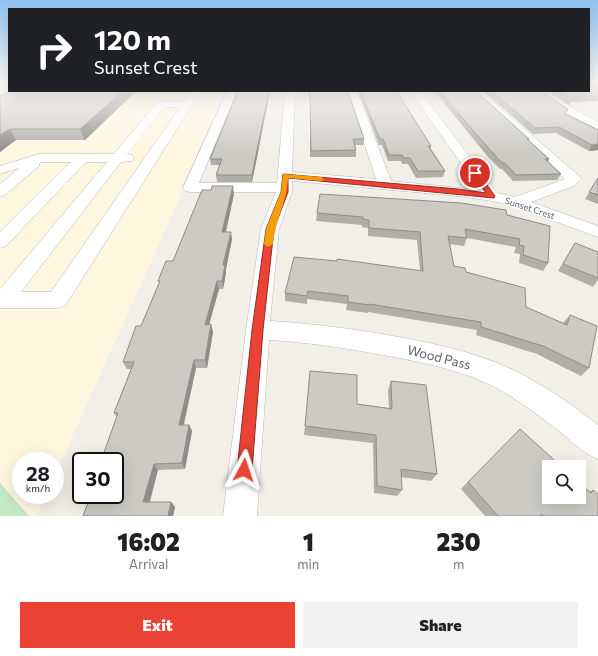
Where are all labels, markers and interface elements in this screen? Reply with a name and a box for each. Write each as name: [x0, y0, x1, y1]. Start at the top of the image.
text: 120 m: [94, 22, 171, 56]
icon: right: [28, 24, 80, 76]
text: Sunset Crest: [94, 56, 198, 78]
pin: [458, 156, 492, 190]
icon: arrive: [464, 162, 486, 184]
street label: Sunset Crest: [504, 195, 557, 221]
street label: Wood Pass: [406, 341, 472, 373]
position arrow: [223, 449, 265, 491]
speed limit sign: 30: [72, 452, 124, 504]
map controls: [542, 460, 586, 504]
button: search: [542, 460, 586, 504]
text: 28: [26, 461, 50, 485]
text: km/h: [26, 482, 50, 494]
text: 16:02: [117, 527, 180, 556]
text: 1: [303, 527, 314, 556]
text: 230: [437, 527, 481, 556]
text: Arrival: [129, 556, 168, 572]
text: min: [297, 556, 319, 572]
text: m: [453, 556, 464, 572]
button: Exit: [20, 602, 295, 648]
button: Share: [303, 602, 578, 648]

